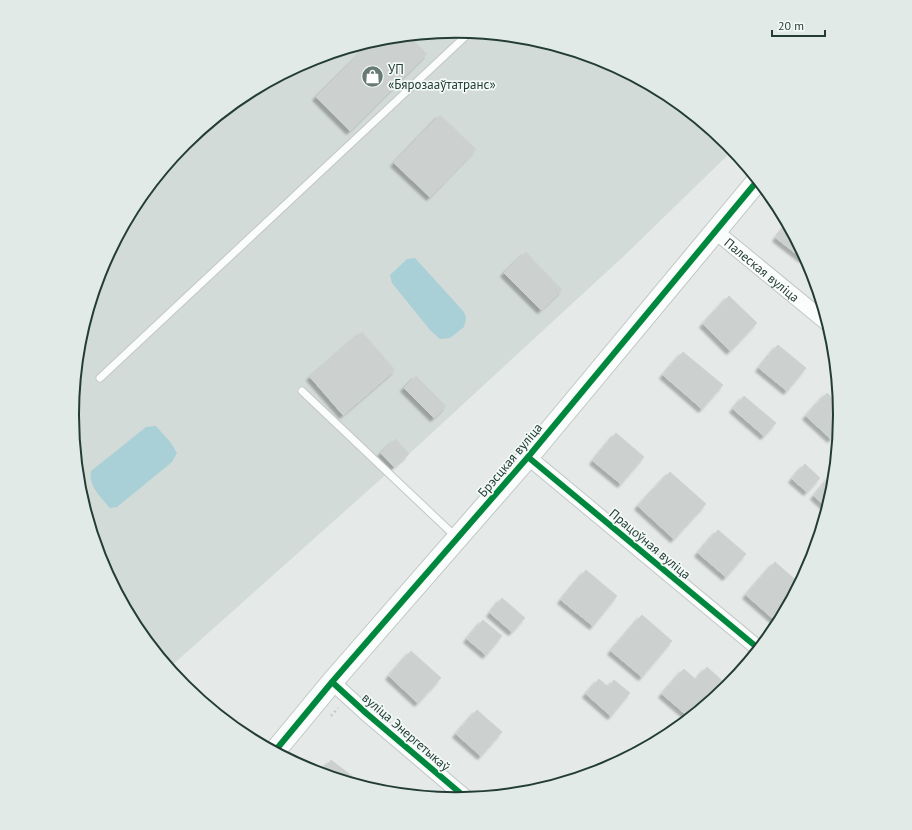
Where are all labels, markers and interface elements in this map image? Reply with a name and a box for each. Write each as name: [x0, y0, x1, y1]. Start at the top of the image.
scale bar: [772, 12, 825, 38]
text: 20 m: [778, 18, 804, 33]
place label: УП «Бярозааўтатранс»: [388, 61, 496, 93]
shop icon: УП «Бярозааўтатранс»: [359, 63, 385, 89]
street label: Палеская вуліца: [721, 234, 803, 306]
street label: Брэсцкая вуліца: [474, 419, 546, 501]
street label: Працоўная вуліца: [606, 505, 694, 583]
street label: вуліца Энергетыкаў: [358, 689, 454, 775]

